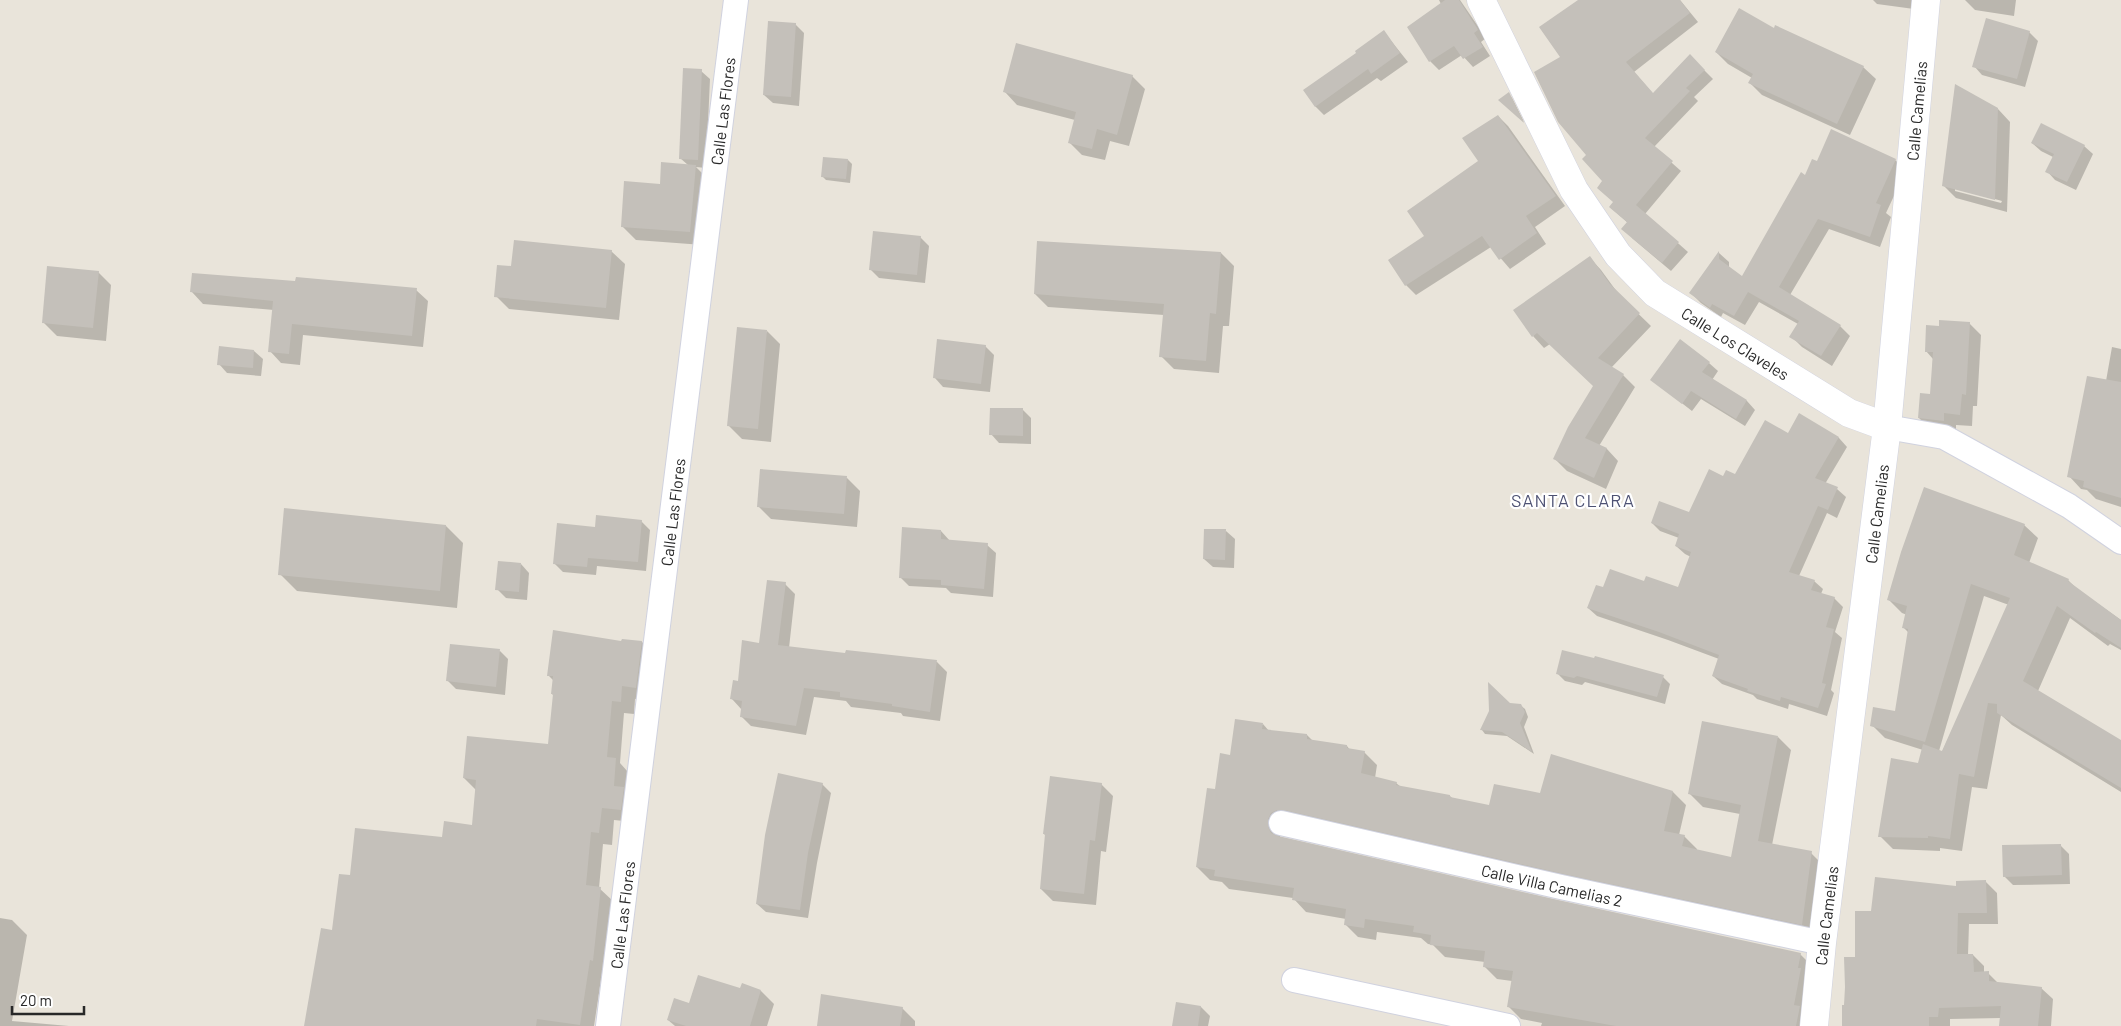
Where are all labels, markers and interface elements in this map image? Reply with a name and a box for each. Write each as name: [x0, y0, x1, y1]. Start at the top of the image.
street label: Calle Las Flores: [706, 56, 738, 166]
street label: Calle Camelias: [1902, 60, 1930, 161]
street label: Calle Los Claveles: [1679, 303, 1793, 383]
street label: Calle Las Flores: [656, 457, 688, 567]
street label: Calle Camelias: [1860, 463, 1892, 565]
district label: SANTA CLARA: [1511, 489, 1635, 511]
street label: Calle Las Flores: [606, 860, 638, 970]
street label: Calle Villa Camelias 2: [1480, 860, 1624, 909]
street label: Calle Camelias: [1810, 865, 1841, 966]
scale bar: [12, 984, 85, 1016]
text: 20 m: [20, 991, 52, 1009]

